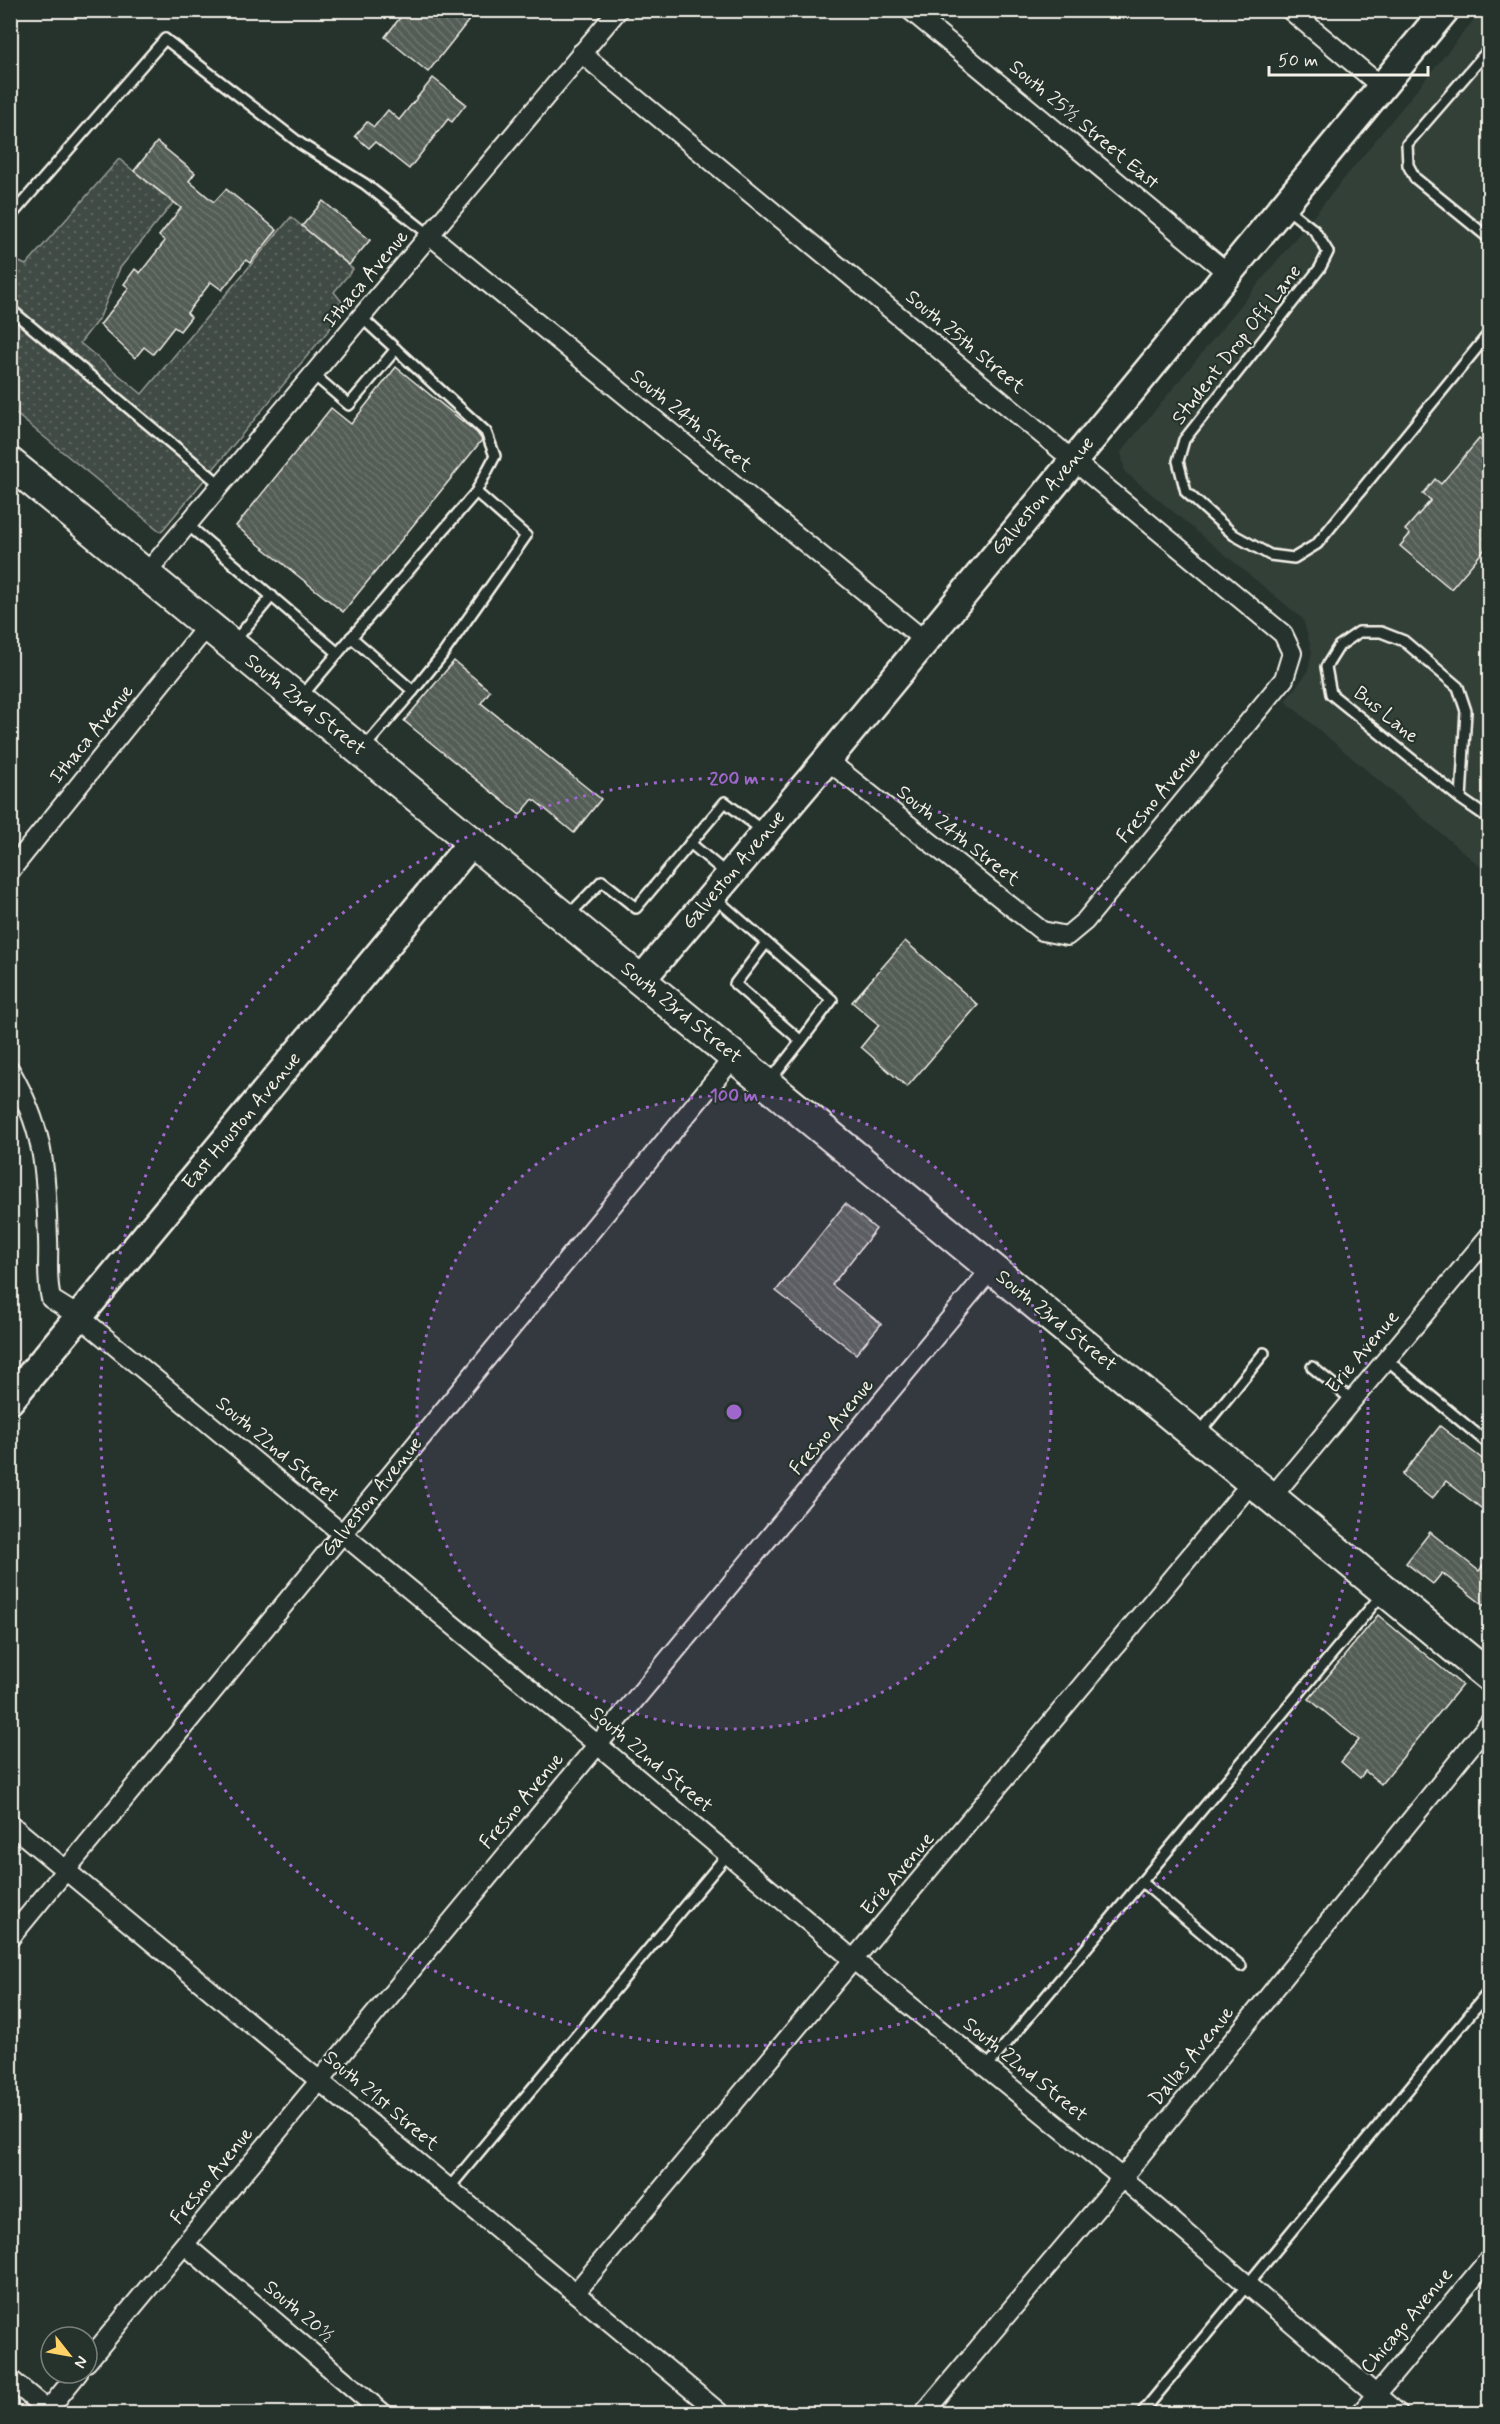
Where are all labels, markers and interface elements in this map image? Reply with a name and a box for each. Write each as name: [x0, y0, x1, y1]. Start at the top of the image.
scale bar: [1269, 39, 1428, 77]
text: 50 m: [1278, 49, 1318, 73]
street label: South 25½ Street East: [1003, 54, 1165, 196]
street label: Ithaca Avenue: [317, 224, 415, 334]
street label: Student Drop Off Lane: [1166, 259, 1308, 431]
street label: South 25th Street: [899, 284, 1031, 400]
street label: South 24th Street: [624, 363, 758, 479]
street label: Galveston Avenue: [985, 431, 1101, 561]
street label: South 23rd Street: [239, 648, 371, 762]
street label: Ithaca Avenue: [44, 679, 140, 789]
street label: Bus Lane: [1347, 680, 1425, 750]
street label: Fresno Avenue: [1110, 741, 1208, 849]
text: 200 m: [709, 767, 759, 791]
street label: South 24th Street: [890, 779, 1026, 893]
street label: Galveston Avenue: [676, 805, 792, 935]
street label: South 23rd Street: [615, 956, 747, 1070]
street label: East Houston Avenue: [176, 1046, 308, 1196]
text: 100 m: [710, 1084, 758, 1108]
street label: South 23rd Street: [990, 1264, 1122, 1378]
street label: Erie Avenue: [1320, 1304, 1406, 1400]
street label: Fresno Avenue: [783, 1373, 881, 1481]
street label: South 22nd Street: [210, 1390, 344, 1510]
centre of rings: [724, 1402, 744, 1422]
street label: Galveston Avenue: [315, 1431, 429, 1563]
street label: South 22nd Street: [584, 1700, 718, 1820]
street label: Fresno Avenue: [473, 1747, 571, 1855]
street label: Erie Avenue: [855, 1826, 941, 1922]
street label: Dallas Avenue: [1143, 2000, 1241, 2112]
street label: South 22nd Street: [957, 2011, 1093, 2129]
street label: South 21st Street: [317, 2044, 445, 2158]
street label: Fresno Avenue: [164, 2121, 260, 2231]
street label: Chicago Avenue: [1354, 2262, 1460, 2380]
street label: South 20½: [258, 2274, 340, 2350]
north arrow: [39, 2325, 99, 2385]
text: N: [69, 2352, 92, 2372]

